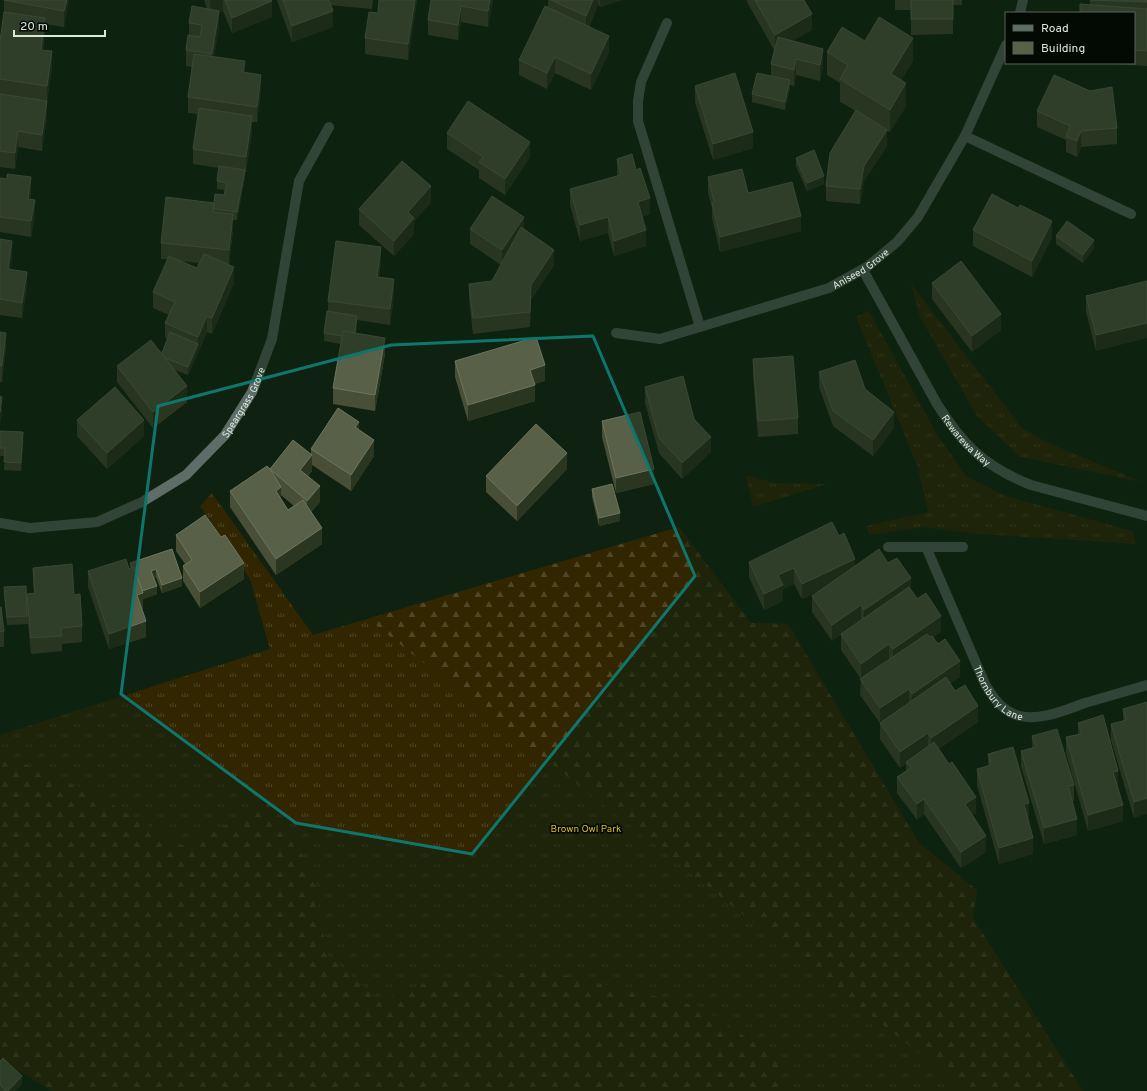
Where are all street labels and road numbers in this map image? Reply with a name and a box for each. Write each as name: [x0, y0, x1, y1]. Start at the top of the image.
street label: Aniseed Grove: [830, 246, 892, 293]
street label: Speargrass Grove: [220, 366, 269, 441]
street label: Rewarewa Way: [938, 413, 993, 470]
street label: Thornbury Lane: [970, 664, 1024, 724]

